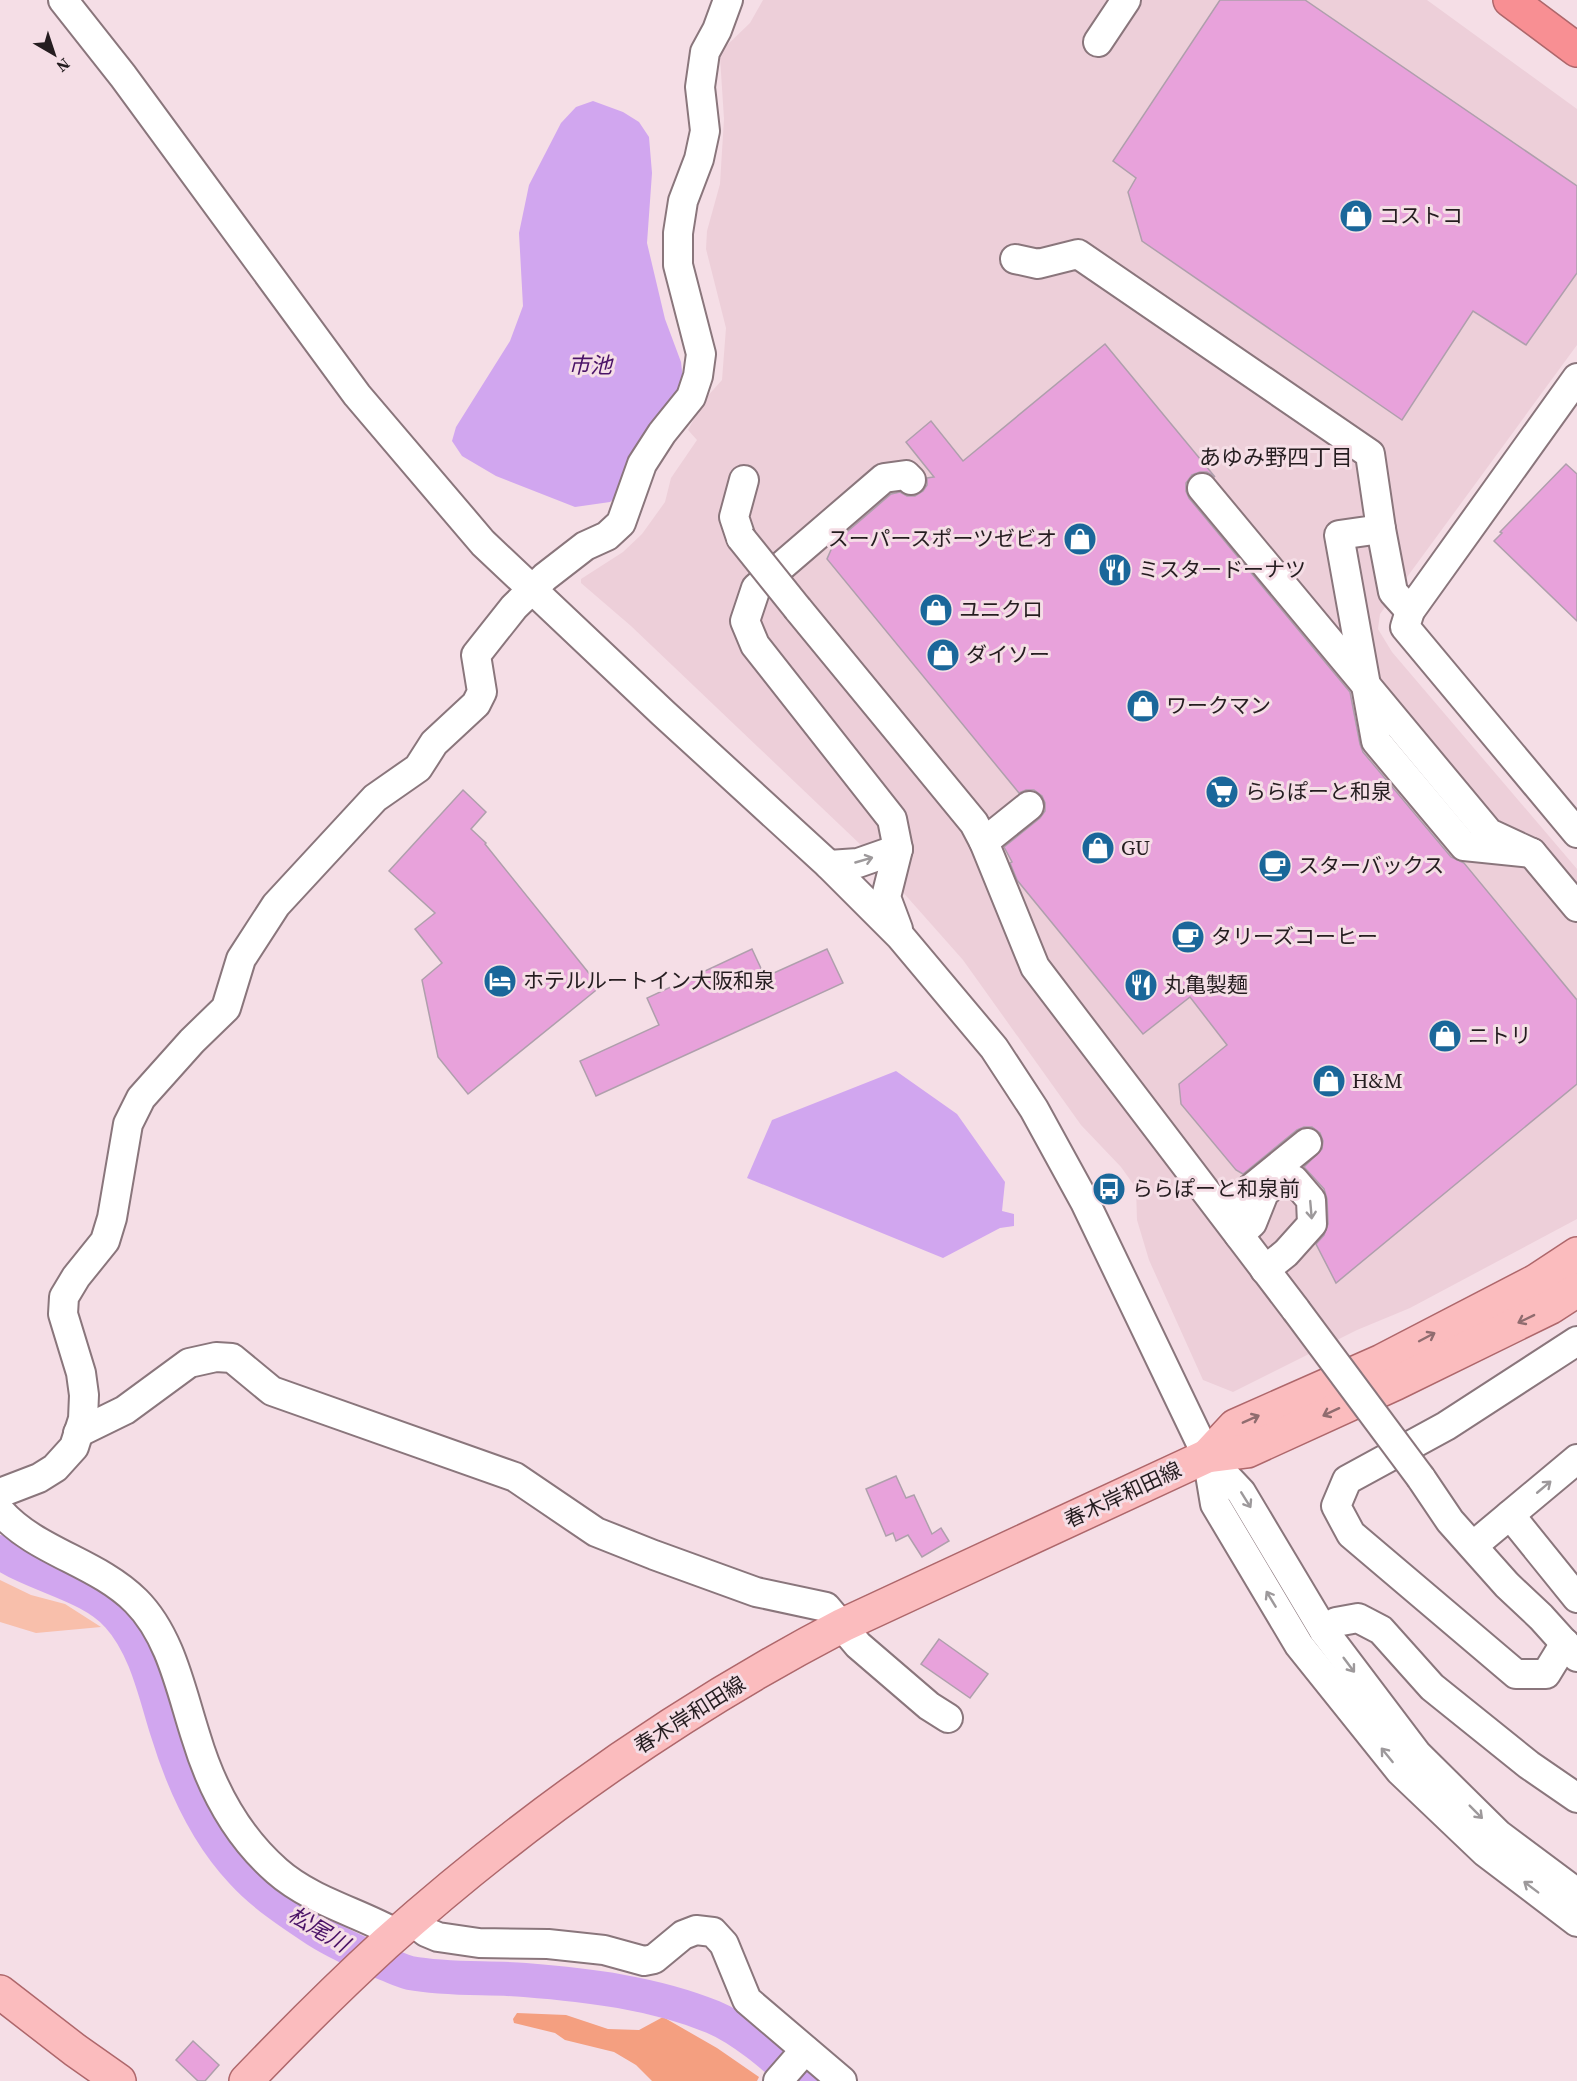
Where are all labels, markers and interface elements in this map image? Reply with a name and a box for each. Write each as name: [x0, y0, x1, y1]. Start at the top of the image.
north arrow: [24, 24, 84, 84]
text: N: [52, 53, 75, 78]
shop icon: コストコ: [1338, 198, 1374, 234]
place label: コストコ: [1379, 201, 1463, 230]
water label: 市池: [568, 350, 614, 380]
district label: あゆみ野四丁目: [1199, 442, 1353, 472]
shop icon: スーパースポーツゼビオ: [1062, 521, 1098, 557]
place label: スーパースポーツゼビオ: [828, 524, 1057, 553]
restaurant icon: ミスタードーナツ: [1097, 552, 1133, 588]
place label: ミスタードーナツ: [1138, 555, 1306, 584]
shop icon: ユニクロ: [918, 592, 954, 628]
place label: ユニクロ: [959, 595, 1043, 624]
shop icon: ダイソー: [925, 637, 961, 673]
place label: ダイソー: [966, 640, 1050, 669]
shop icon: ワークマン: [1125, 688, 1161, 724]
place label: ワークマン: [1166, 691, 1271, 720]
supermarket icon: ららぽーと和泉: [1204, 774, 1240, 810]
place label: ららぽーと和泉: [1245, 777, 1392, 806]
shop icon: GU: [1080, 830, 1116, 866]
place label: GU: [1121, 833, 1150, 862]
cafe icon: スターバックス: [1257, 848, 1293, 884]
place label: スターバックス: [1298, 851, 1444, 880]
one-way arrow: [854, 854, 873, 865]
cafe icon: タリーズコーヒー: [1170, 919, 1206, 955]
place label: タリーズコーヒー: [1211, 922, 1378, 951]
hotel icon: ホテルルートイン大阪和泉: [482, 963, 518, 999]
place label: ホテルルートイン大阪和泉: [523, 966, 775, 995]
restaurant icon: 丸亀製麺: [1123, 967, 1159, 1003]
place label: 丸亀製麺: [1164, 970, 1248, 999]
shop icon: ニトリ: [1427, 1018, 1463, 1054]
place label: ニトリ: [1468, 1021, 1531, 1050]
shop icon: H&M: [1311, 1063, 1347, 1099]
place label: H&M: [1352, 1066, 1403, 1095]
bus stop icon: ららぽーと和泉前: [1091, 1171, 1127, 1207]
place label: ららぽーと和泉前: [1132, 1174, 1300, 1203]
one-way arrow: [1306, 1200, 1317, 1220]
one-way arrow: [1518, 1314, 1536, 1326]
one-way arrow: [1418, 1331, 1436, 1342]
one-way arrow: [1323, 1407, 1341, 1419]
one-way arrow: [1241, 1413, 1259, 1425]
street label: 春木岸和田線: [1060, 1455, 1186, 1534]
one-way arrow: [1535, 1480, 1551, 1493]
one-way arrow: [1240, 1491, 1252, 1508]
one-way arrow: [1265, 1591, 1277, 1608]
one-way arrow: [1343, 1656, 1355, 1672]
street label: 春木岸和田線: [629, 1669, 751, 1760]
one-way arrow: [1381, 1747, 1394, 1763]
one-way arrow: [1468, 1805, 1483, 1820]
one-way arrow: [1523, 1880, 1539, 1893]
water label: 松尾川: [283, 1899, 357, 1960]

